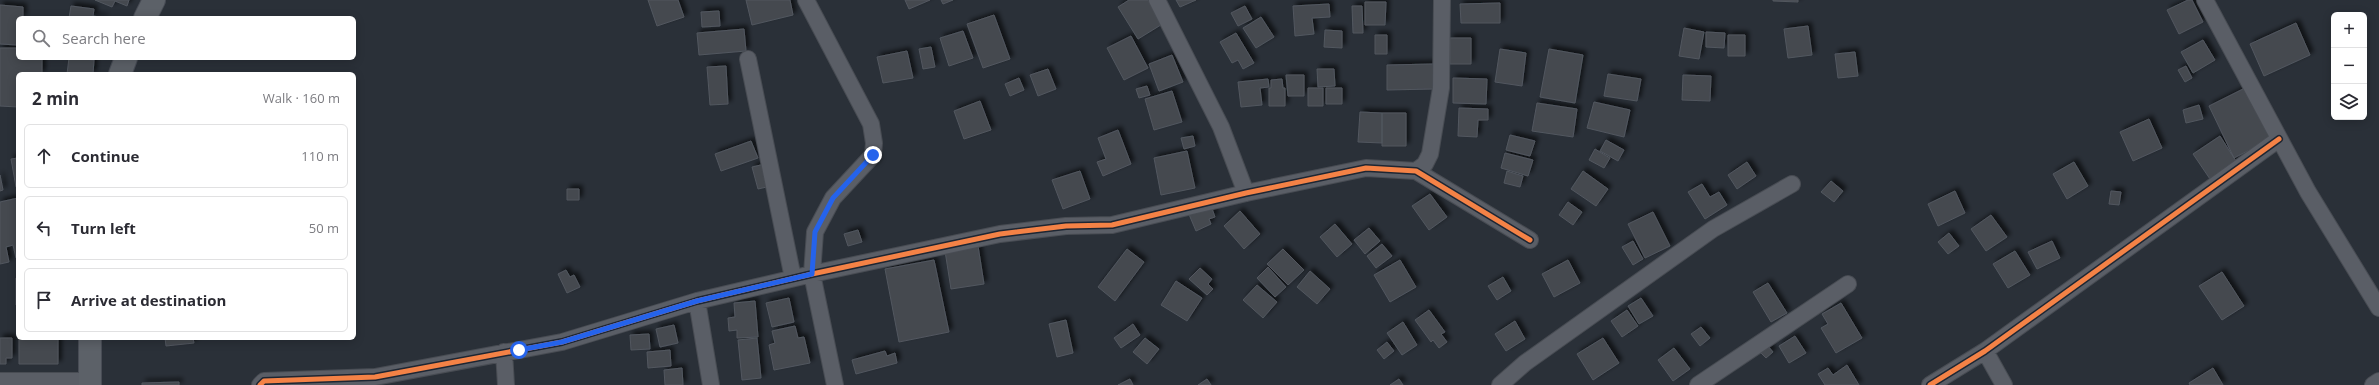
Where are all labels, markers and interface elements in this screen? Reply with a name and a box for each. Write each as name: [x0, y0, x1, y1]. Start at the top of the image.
map controls: [2331, 12, 2367, 120]
button: +: [2331, 12, 2367, 48]
search box: [16, 16, 356, 60]
icon: search: [30, 27, 52, 49]
text: Search here: [62, 28, 146, 48]
button: −: [2331, 48, 2367, 84]
button: layers: [2331, 84, 2367, 120]
text: 2 min: [32, 87, 79, 110]
text: Walk · 160 m: [263, 89, 340, 107]
icon: ahead: [33, 145, 55, 167]
text: Continue: [71, 146, 139, 166]
route end: [864, 146, 882, 164]
text: 110 m: [301, 147, 339, 165]
icon: left: [33, 217, 55, 239]
text: Turn left: [71, 218, 136, 238]
text: 50 m: [309, 219, 339, 237]
icon: arrive: [33, 289, 55, 311]
text: Arrive at destination: [71, 290, 226, 310]
route start: [510, 341, 528, 359]

